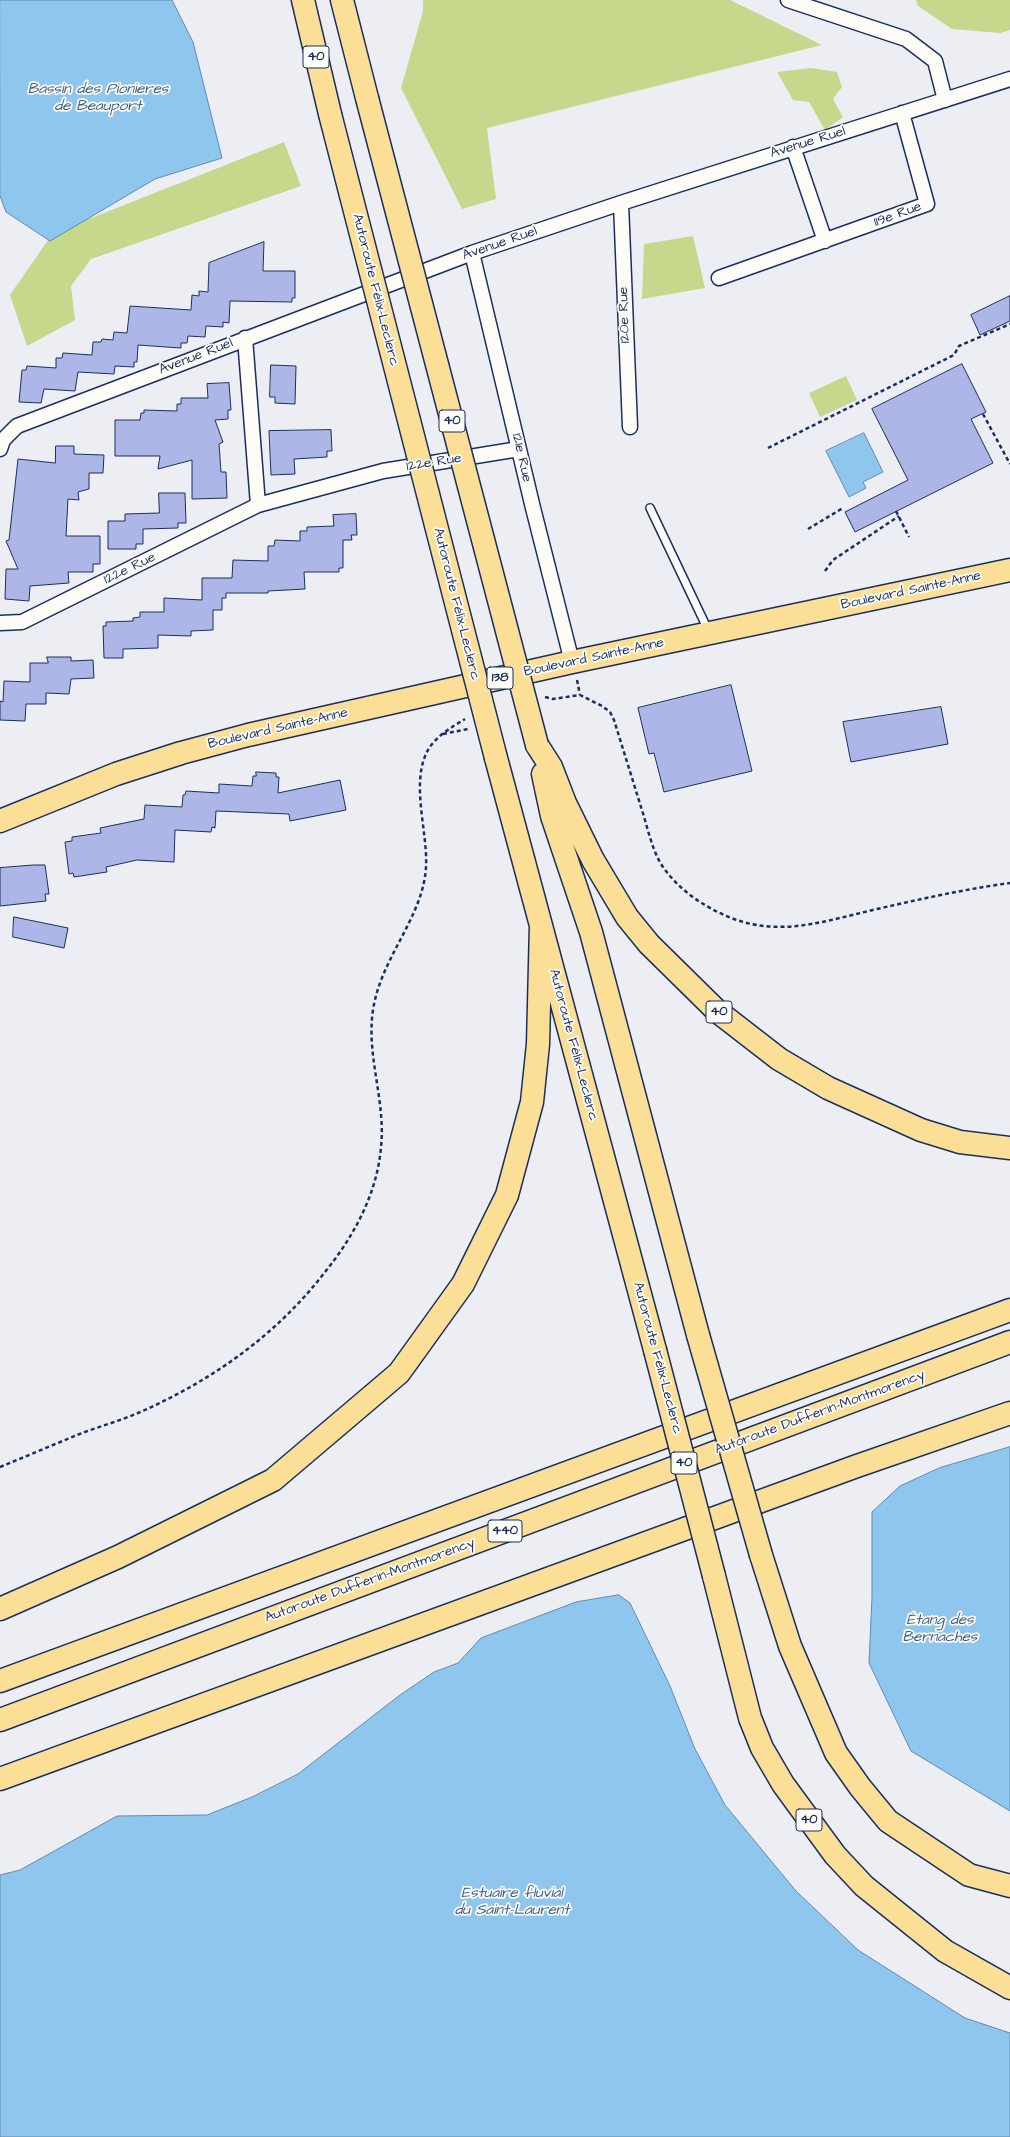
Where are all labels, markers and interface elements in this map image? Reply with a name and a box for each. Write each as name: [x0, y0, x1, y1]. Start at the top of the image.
road number: 40: [303, 46, 329, 68]
water label: Bassin des Pionieres de Beauport: [28, 81, 168, 116]
street label: Avenue Ruel: [768, 124, 848, 162]
street label: 119e Rue: [872, 199, 924, 231]
street label: Autoroute Félix-Leclerc: [348, 212, 402, 368]
street label: Avenue Ruel: [460, 223, 540, 265]
street label: 120e Rue: [616, 286, 634, 344]
street label: Avenue Ruel: [157, 335, 235, 379]
road number: 40: [439, 410, 465, 432]
street label: 121e Rue: [507, 432, 535, 484]
street label: 122e Rue: [405, 450, 463, 476]
street label: Autoroute Félix-Leclerc: [429, 526, 483, 682]
street label: 122e Rue: [101, 549, 159, 589]
street label: Boulevard Sainte-Anne: [839, 568, 983, 614]
street label: Boulevard Sainte-Anne: [522, 635, 666, 681]
road number: 138: [487, 667, 513, 689]
street label: Boulevard Sainte-Anne: [206, 705, 350, 753]
street label: Autoroute Félix-Leclerc: [545, 967, 601, 1123]
road number: 40: [706, 1001, 732, 1023]
street label: Autoroute Félix-Leclerc: [629, 1280, 685, 1436]
street label: Autoroute Dufferin-Montmorency: [713, 1367, 927, 1459]
road number: 40: [671, 1452, 697, 1474]
road number: 440: [488, 1520, 522, 1542]
street label: Autoroute Dufferin-Montmorency: [263, 1535, 477, 1627]
water label: Étang des Bernaches: [903, 1612, 977, 1647]
road number: 40: [796, 1809, 822, 1831]
water label: Estuaire fluvial du Saint-Laurent: [455, 1885, 569, 1920]

